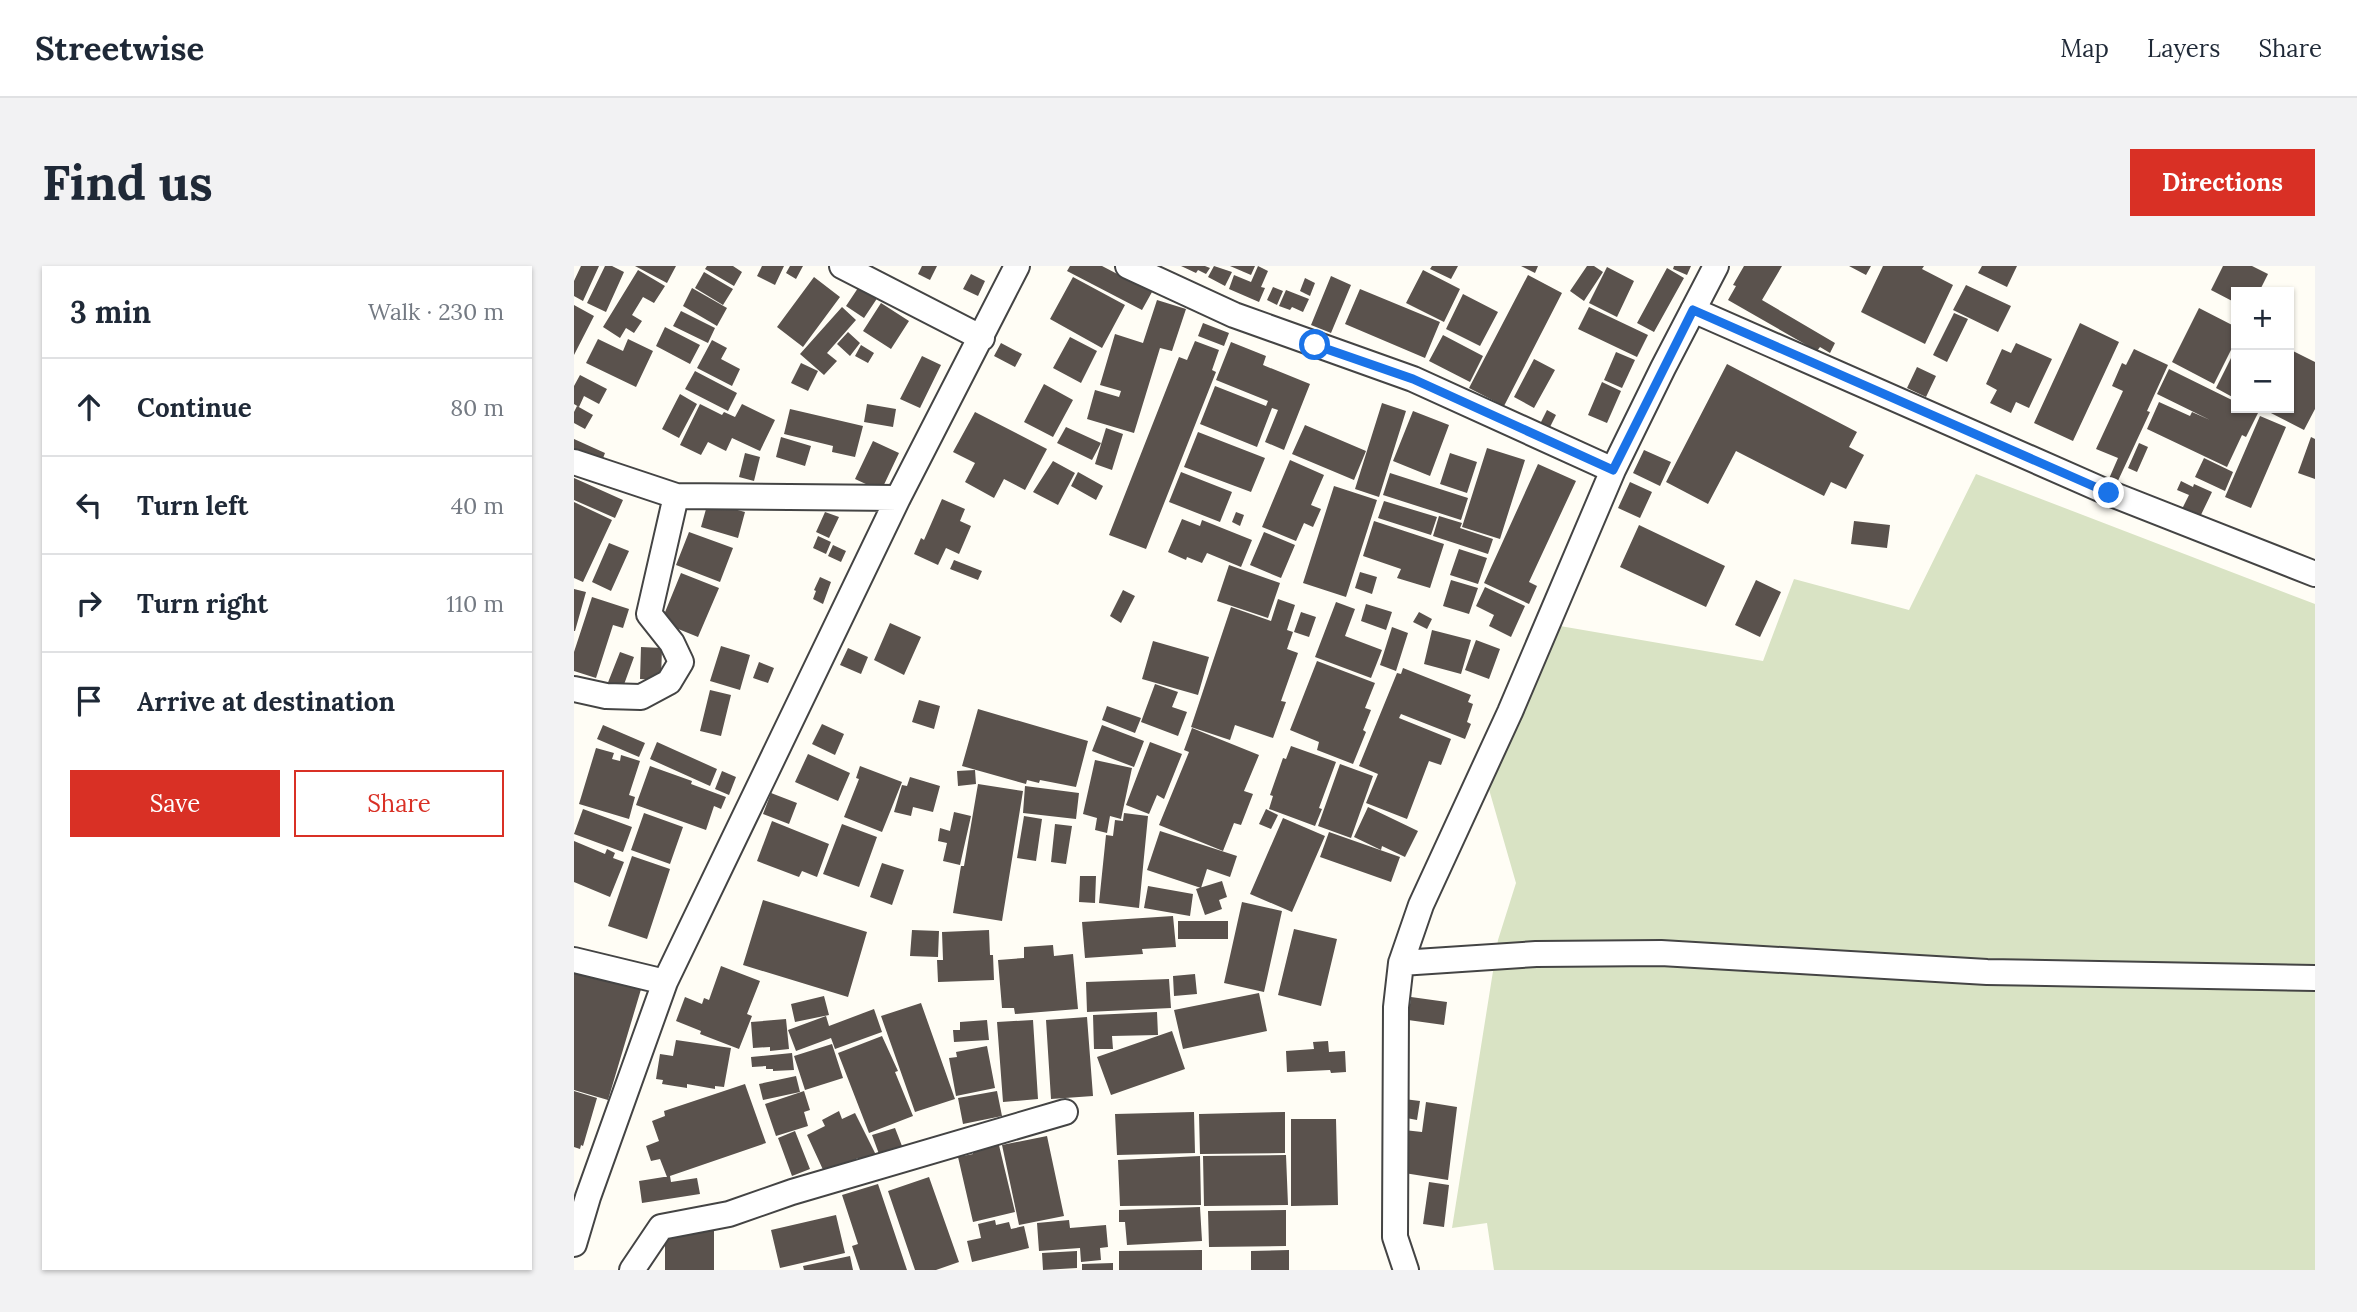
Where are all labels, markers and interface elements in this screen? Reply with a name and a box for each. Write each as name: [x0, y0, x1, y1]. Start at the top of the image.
text: Streetwise: [35, 27, 204, 69]
text: Map: [2060, 33, 2109, 64]
text: Layers: [2147, 33, 2220, 64]
text: Share: [2258, 33, 2322, 64]
button: Directions: [2130, 149, 2315, 216]
text: Find us: [42, 151, 213, 213]
map controls: [2231, 287, 2294, 413]
button: +: [2231, 287, 2294, 350]
text: 3 min: [70, 293, 151, 331]
text: Walk · 230 m: [368, 297, 504, 326]
route start: [1299, 329, 1330, 360]
button: −: [2231, 350, 2294, 413]
icon: ahead: [70, 388, 108, 426]
text: Continue: [137, 391, 252, 424]
text: 80 m: [450, 393, 504, 422]
route end: [2093, 477, 2124, 508]
icon: left: [70, 486, 108, 524]
text: Turn left: [137, 489, 248, 522]
text: 40 m: [451, 491, 504, 520]
icon: right: [70, 584, 108, 622]
text: Turn right: [137, 587, 268, 620]
text: 110 m: [446, 589, 504, 618]
icon: arrive: [70, 682, 108, 720]
text: Arrive at destination: [137, 685, 395, 718]
button: Save: [70, 770, 280, 837]
button: Share: [294, 770, 504, 837]

